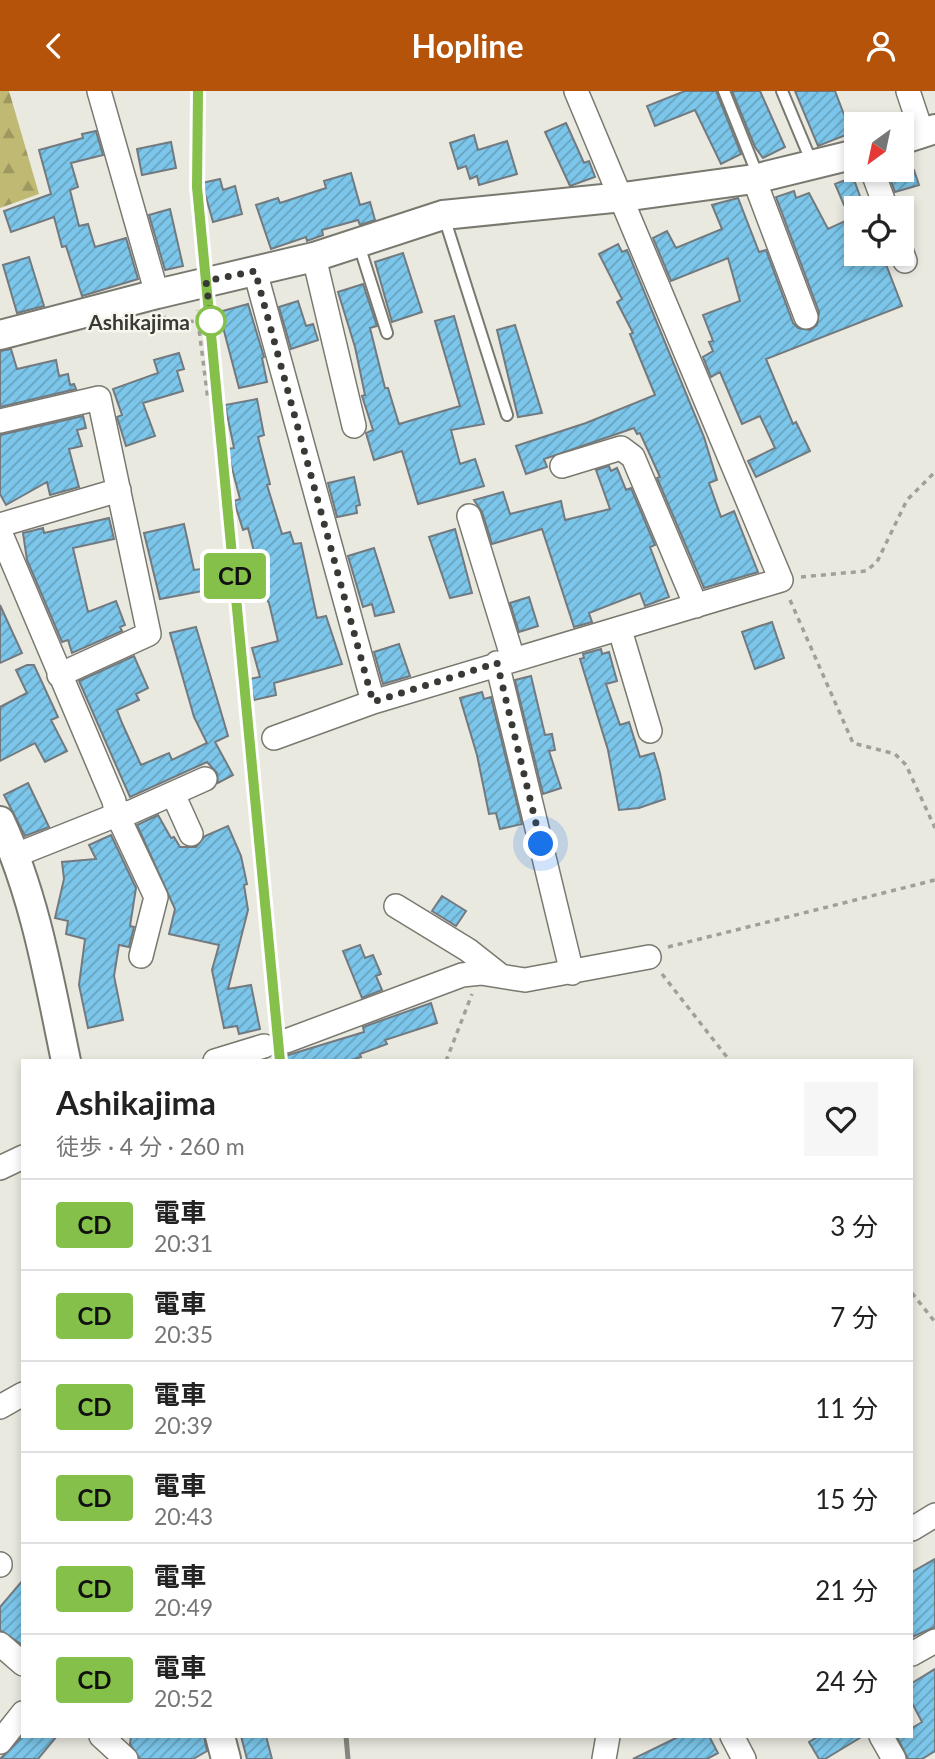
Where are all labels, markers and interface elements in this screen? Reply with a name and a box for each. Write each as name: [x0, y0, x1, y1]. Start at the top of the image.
text: Hopline: [412, 26, 523, 65]
icon: back: [35, 27, 73, 65]
icon: person: [862, 27, 900, 65]
north arrow: [844, 112, 914, 182]
map controls: [844, 112, 914, 266]
button: locate: [844, 196, 914, 266]
marker: Ashikajima: [196, 306, 226, 336]
place label: Ashikajima: [87, 309, 190, 334]
line badge: CD: [204, 553, 266, 599]
text: CD: [218, 561, 252, 590]
your location: [523, 826, 558, 861]
text: Ashikajima: [56, 1082, 216, 1122]
button: heart: [804, 1082, 878, 1156]
text: 徒歩 · 4 分 · 260 m: [56, 1132, 245, 1160]
text: 電車: [154, 1196, 206, 1228]
text: CD: [77, 1210, 112, 1239]
text: 3 分: [830, 1210, 878, 1242]
text: 20:31: [154, 1229, 213, 1257]
text: 電車: [154, 1287, 206, 1319]
text: CD: [77, 1301, 112, 1330]
text: 7 分: [830, 1301, 878, 1333]
text: 20:35: [154, 1320, 213, 1348]
text: 電車: [154, 1378, 206, 1410]
text: CD: [77, 1392, 112, 1421]
text: 11 分: [815, 1392, 878, 1424]
text: 20:39: [154, 1411, 213, 1439]
text: 電車: [154, 1469, 206, 1501]
text: CD: [77, 1483, 112, 1512]
text: 15 分: [815, 1483, 878, 1515]
text: 20:43: [154, 1502, 213, 1530]
text: 電車: [154, 1560, 206, 1592]
text: CD: [77, 1574, 112, 1603]
text: 21 分: [815, 1574, 878, 1606]
text: 20:49: [154, 1593, 213, 1621]
text: 電車: [154, 1651, 206, 1683]
text: CD: [77, 1665, 112, 1694]
text: 24 分: [815, 1665, 878, 1697]
text: 20:52: [154, 1684, 213, 1712]

